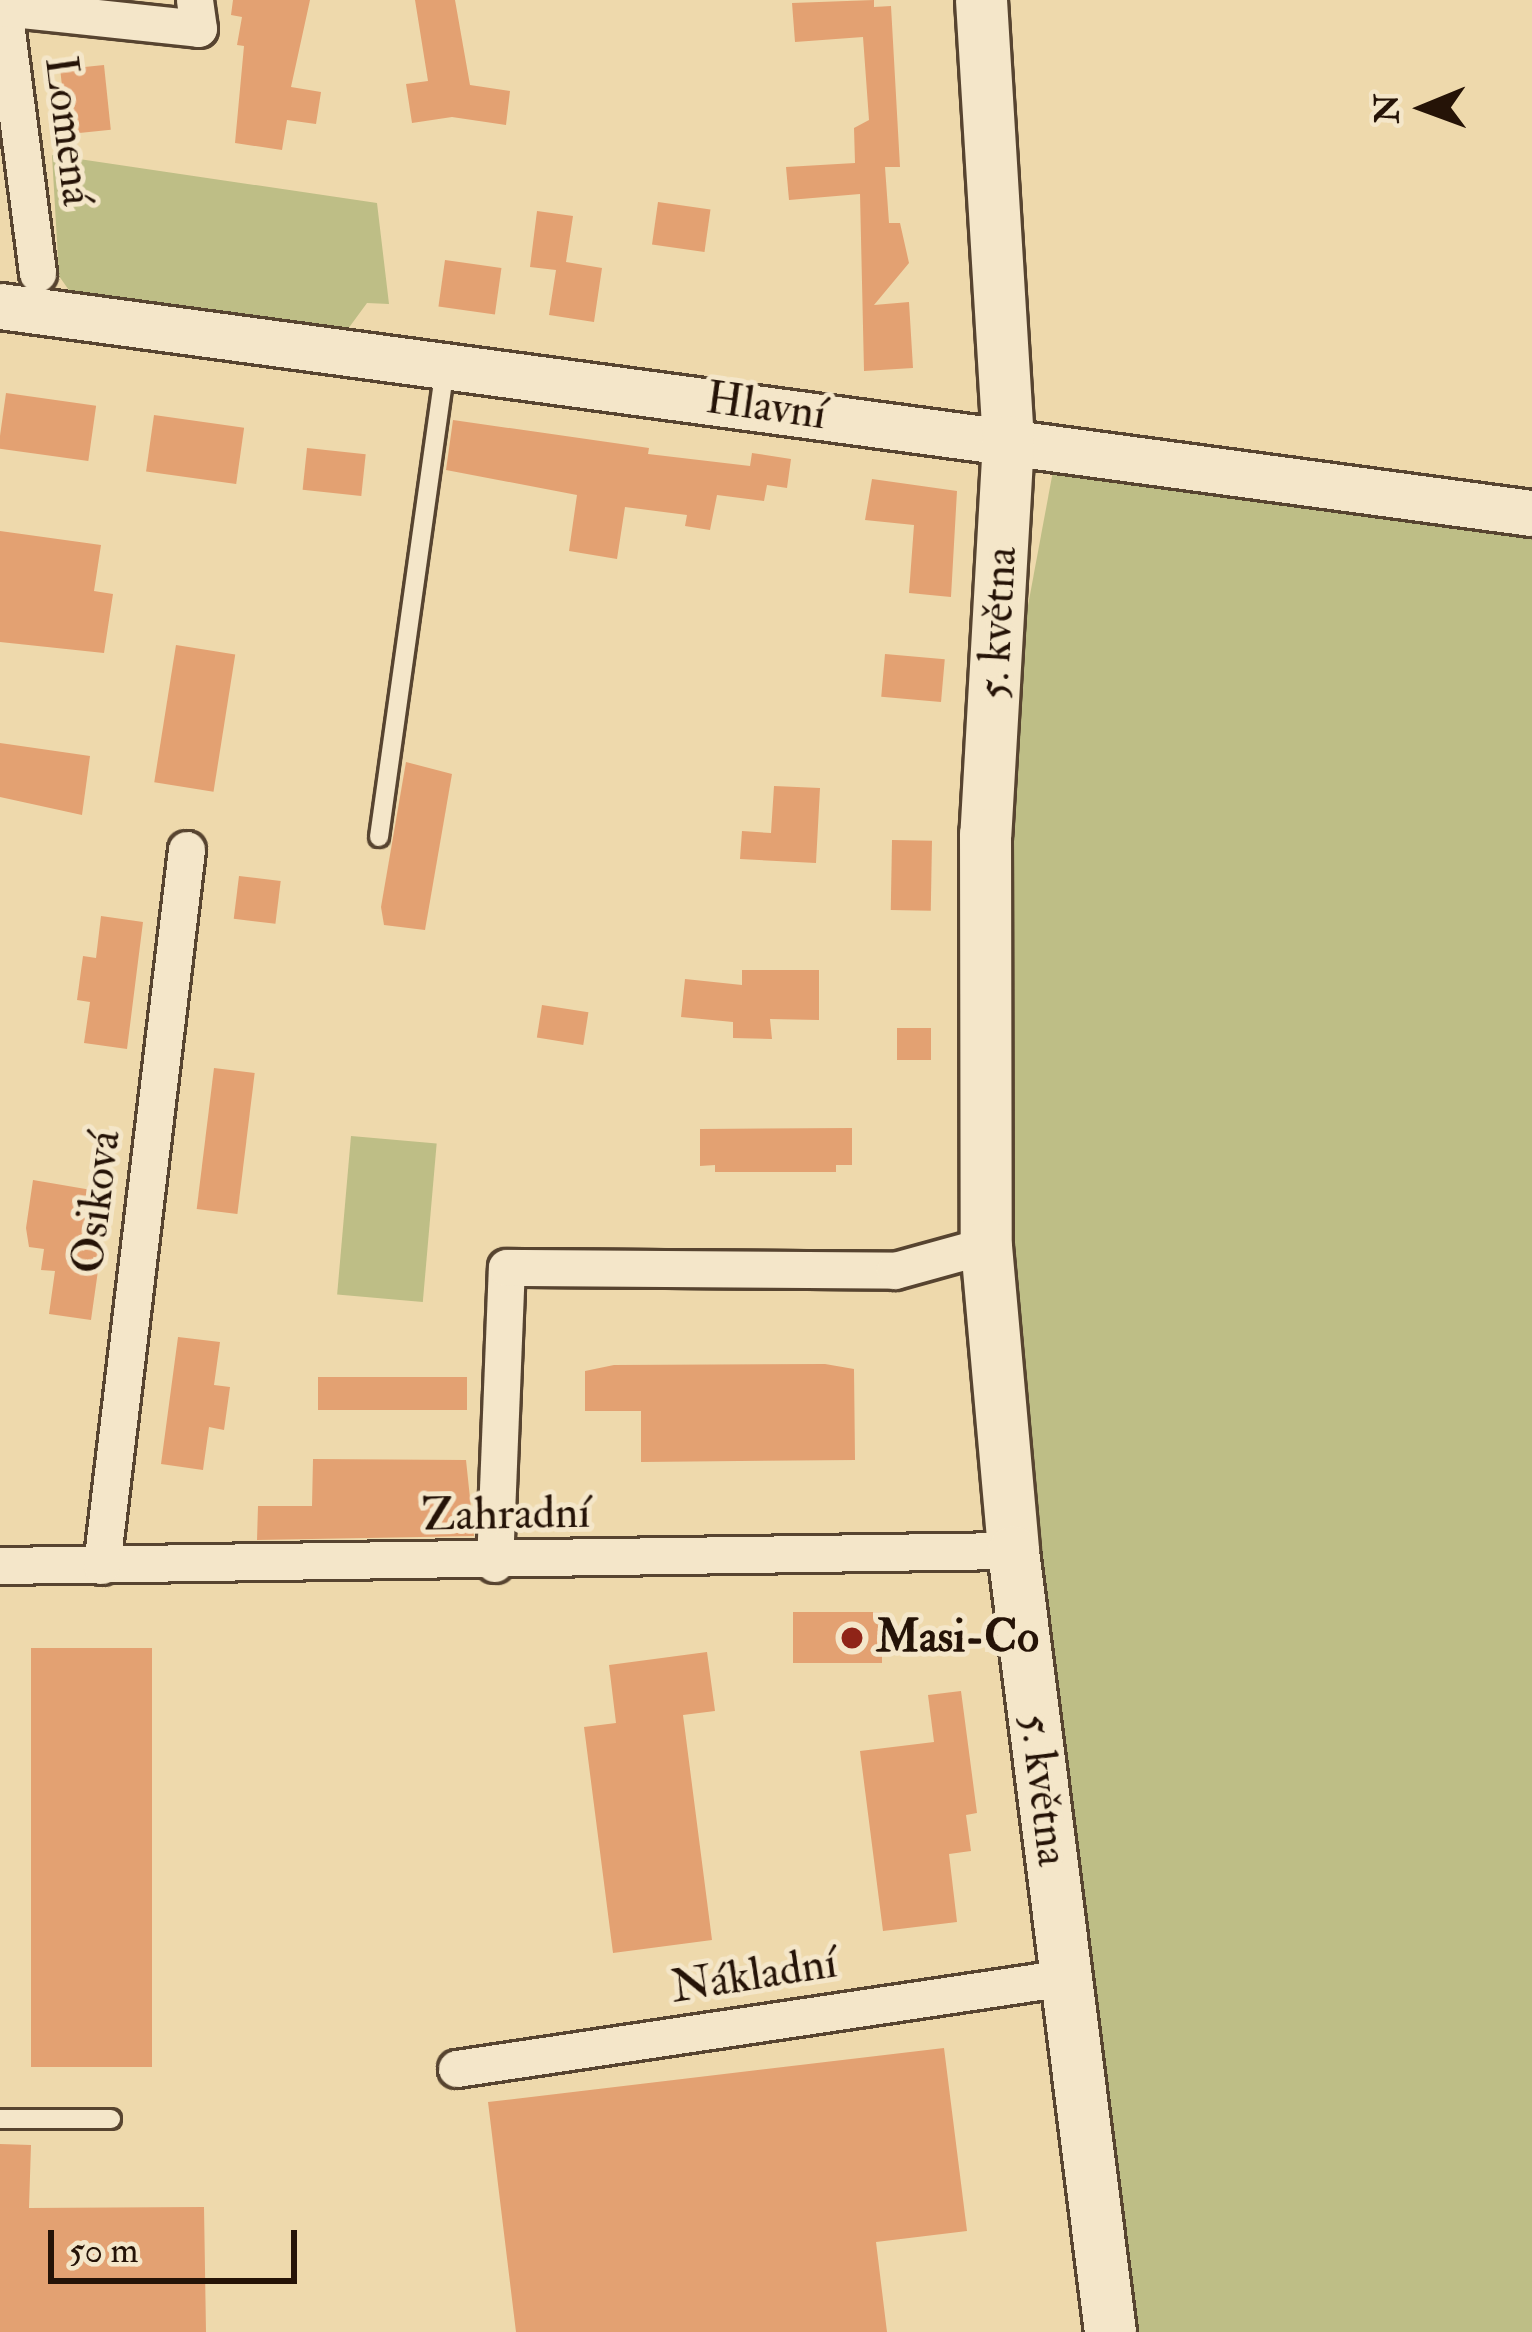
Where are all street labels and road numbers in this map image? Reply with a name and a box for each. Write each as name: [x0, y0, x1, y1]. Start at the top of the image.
street label: Lomená: [32, 53, 104, 209]
street label: Hlavní: [702, 372, 830, 442]
street label: 5. května: [967, 545, 1029, 701]
street label: Osiková: [61, 1127, 133, 1277]
street label: Zahradní: [421, 1487, 591, 1543]
street label: 5. května: [1007, 1711, 1079, 1869]
street label: Nákladní: [667, 1936, 841, 2016]

